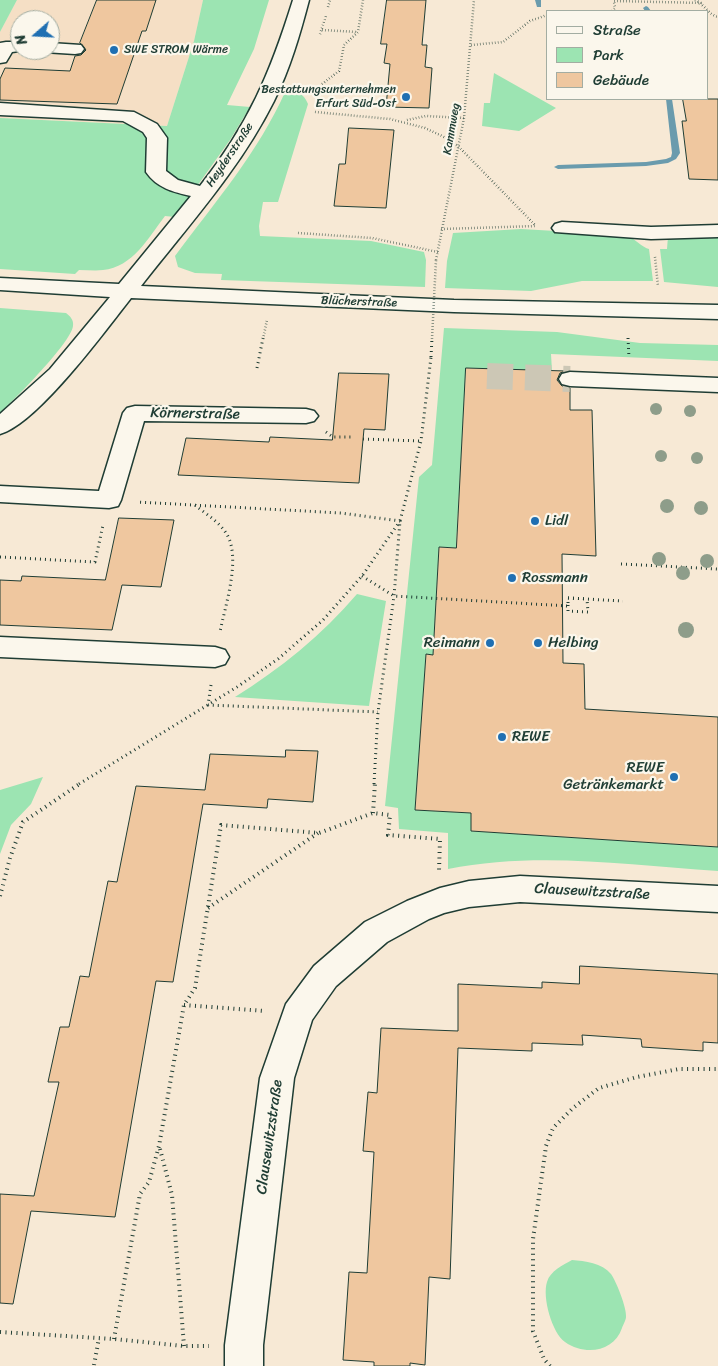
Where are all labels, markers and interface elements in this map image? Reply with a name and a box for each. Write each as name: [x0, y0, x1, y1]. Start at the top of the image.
north arrow: [10, 10, 60, 60]
legend: [546, 10, 708, 100]
text: Straße: [593, 17, 641, 43]
text: N: [8, 31, 35, 48]
text: Park: [593, 42, 624, 68]
place label: SWE STROM Wärme: [124, 43, 228, 57]
marker: SWE STROM Wärme: [108, 44, 120, 56]
text: Gebäude: [593, 67, 649, 93]
place label: Bestattungsunternehmen Erfurt Süd-Ost: [261, 83, 396, 111]
marker: Bestattungsunternehmen Erfurt Süd-Ost: [400, 91, 412, 103]
street label: Kammweg: [440, 102, 464, 156]
street label: Heyderstraße: [203, 120, 257, 190]
street label: Blücherstraße: [321, 293, 397, 311]
street label: Körnerstraße: [150, 404, 240, 424]
place label: Lidl: [545, 512, 568, 530]
marker: Lidl: [529, 515, 541, 527]
place label: Rossmann: [522, 569, 588, 587]
marker: Rossmann: [506, 572, 518, 584]
place label: Reimann: [424, 634, 480, 652]
place label: Helbing: [548, 634, 598, 652]
marker: Reimann: [484, 637, 496, 649]
marker: Helbing: [532, 637, 544, 649]
place label: REWE: [512, 728, 550, 746]
marker: REWE: [496, 731, 508, 743]
place label: REWE Getränkemarkt: [563, 759, 664, 794]
marker: REWE Getränkemarkt: [668, 771, 680, 783]
street label: Clausewitzstraße: [534, 880, 650, 904]
street label: Clausewitzstraße: [253, 1079, 287, 1195]

